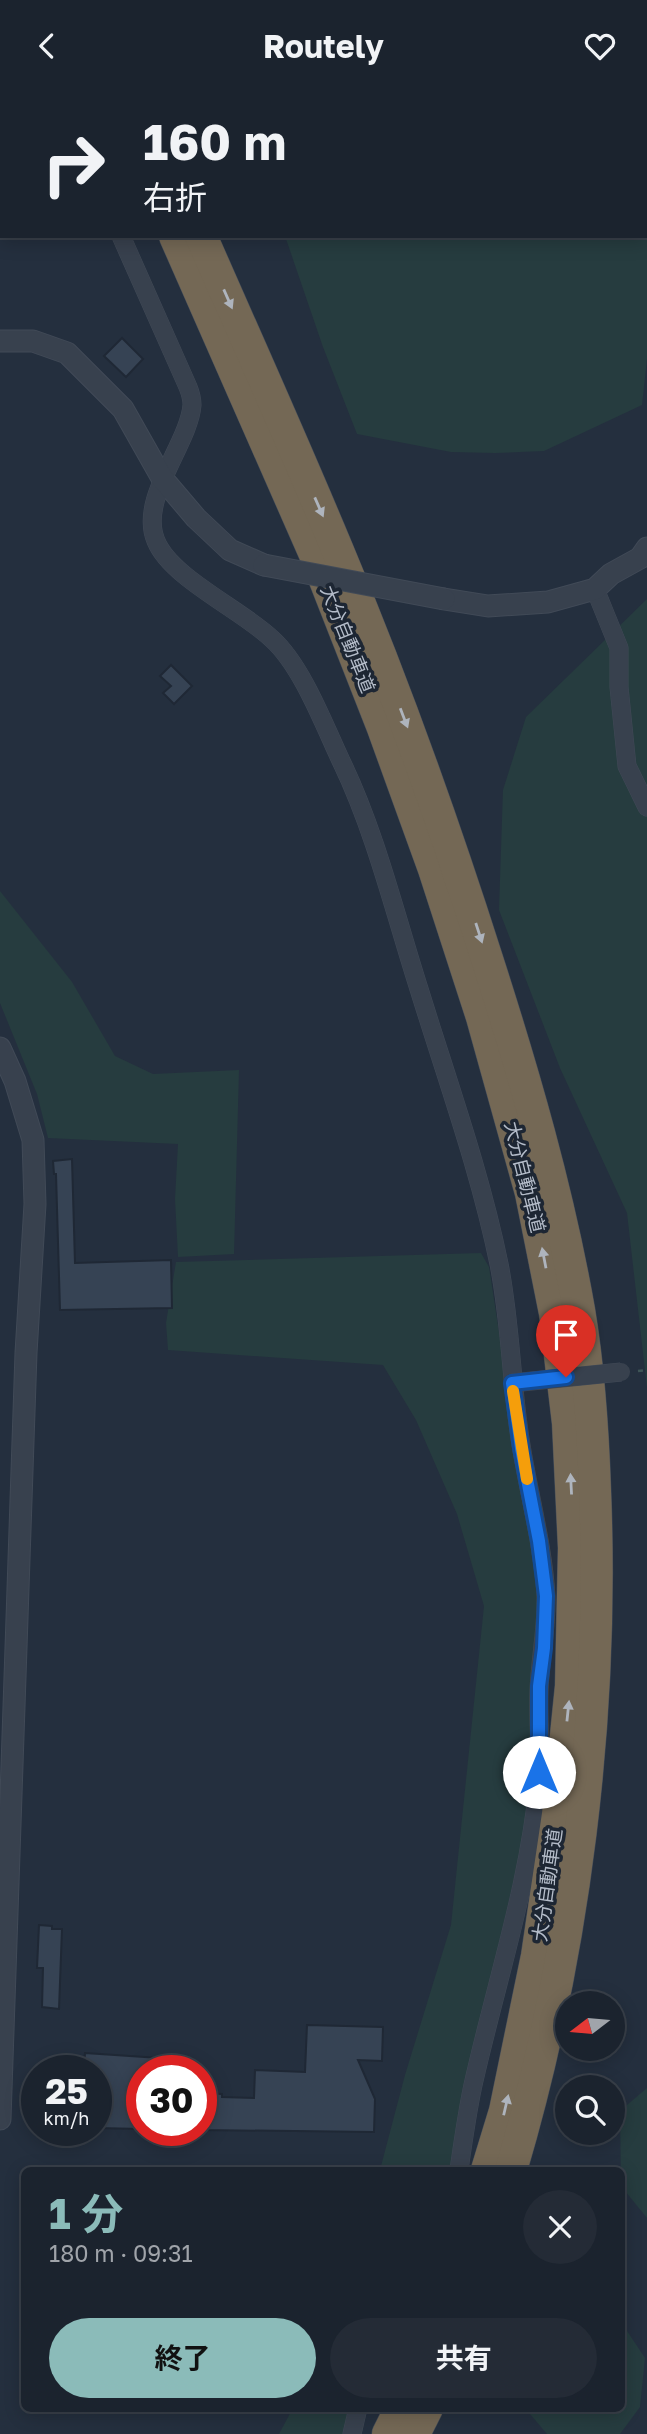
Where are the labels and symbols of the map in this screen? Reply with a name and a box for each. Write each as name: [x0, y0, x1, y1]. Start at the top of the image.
one-way arrow: [222, 289, 234, 309]
one-way arrow: [313, 497, 325, 517]
street label: 大分自動車道: [316, 582, 380, 696]
one-way arrow: [399, 708, 410, 729]
one-way arrow: [474, 923, 485, 944]
street label: 大分自動車道: [501, 1119, 550, 1235]
one-way arrow: [539, 1247, 550, 1269]
pin: [536, 1305, 596, 1377]
one-way arrow: [565, 1472, 576, 1494]
one-way arrow: [563, 1700, 574, 1722]
position arrow: [502, 1735, 576, 1809]
street label: 大分自動車道: [527, 1827, 566, 1943]
north arrow: [555, 1991, 625, 2061]
speed limit sign: 30: [126, 2055, 217, 2146]
one-way arrow: [501, 2093, 512, 2115]

